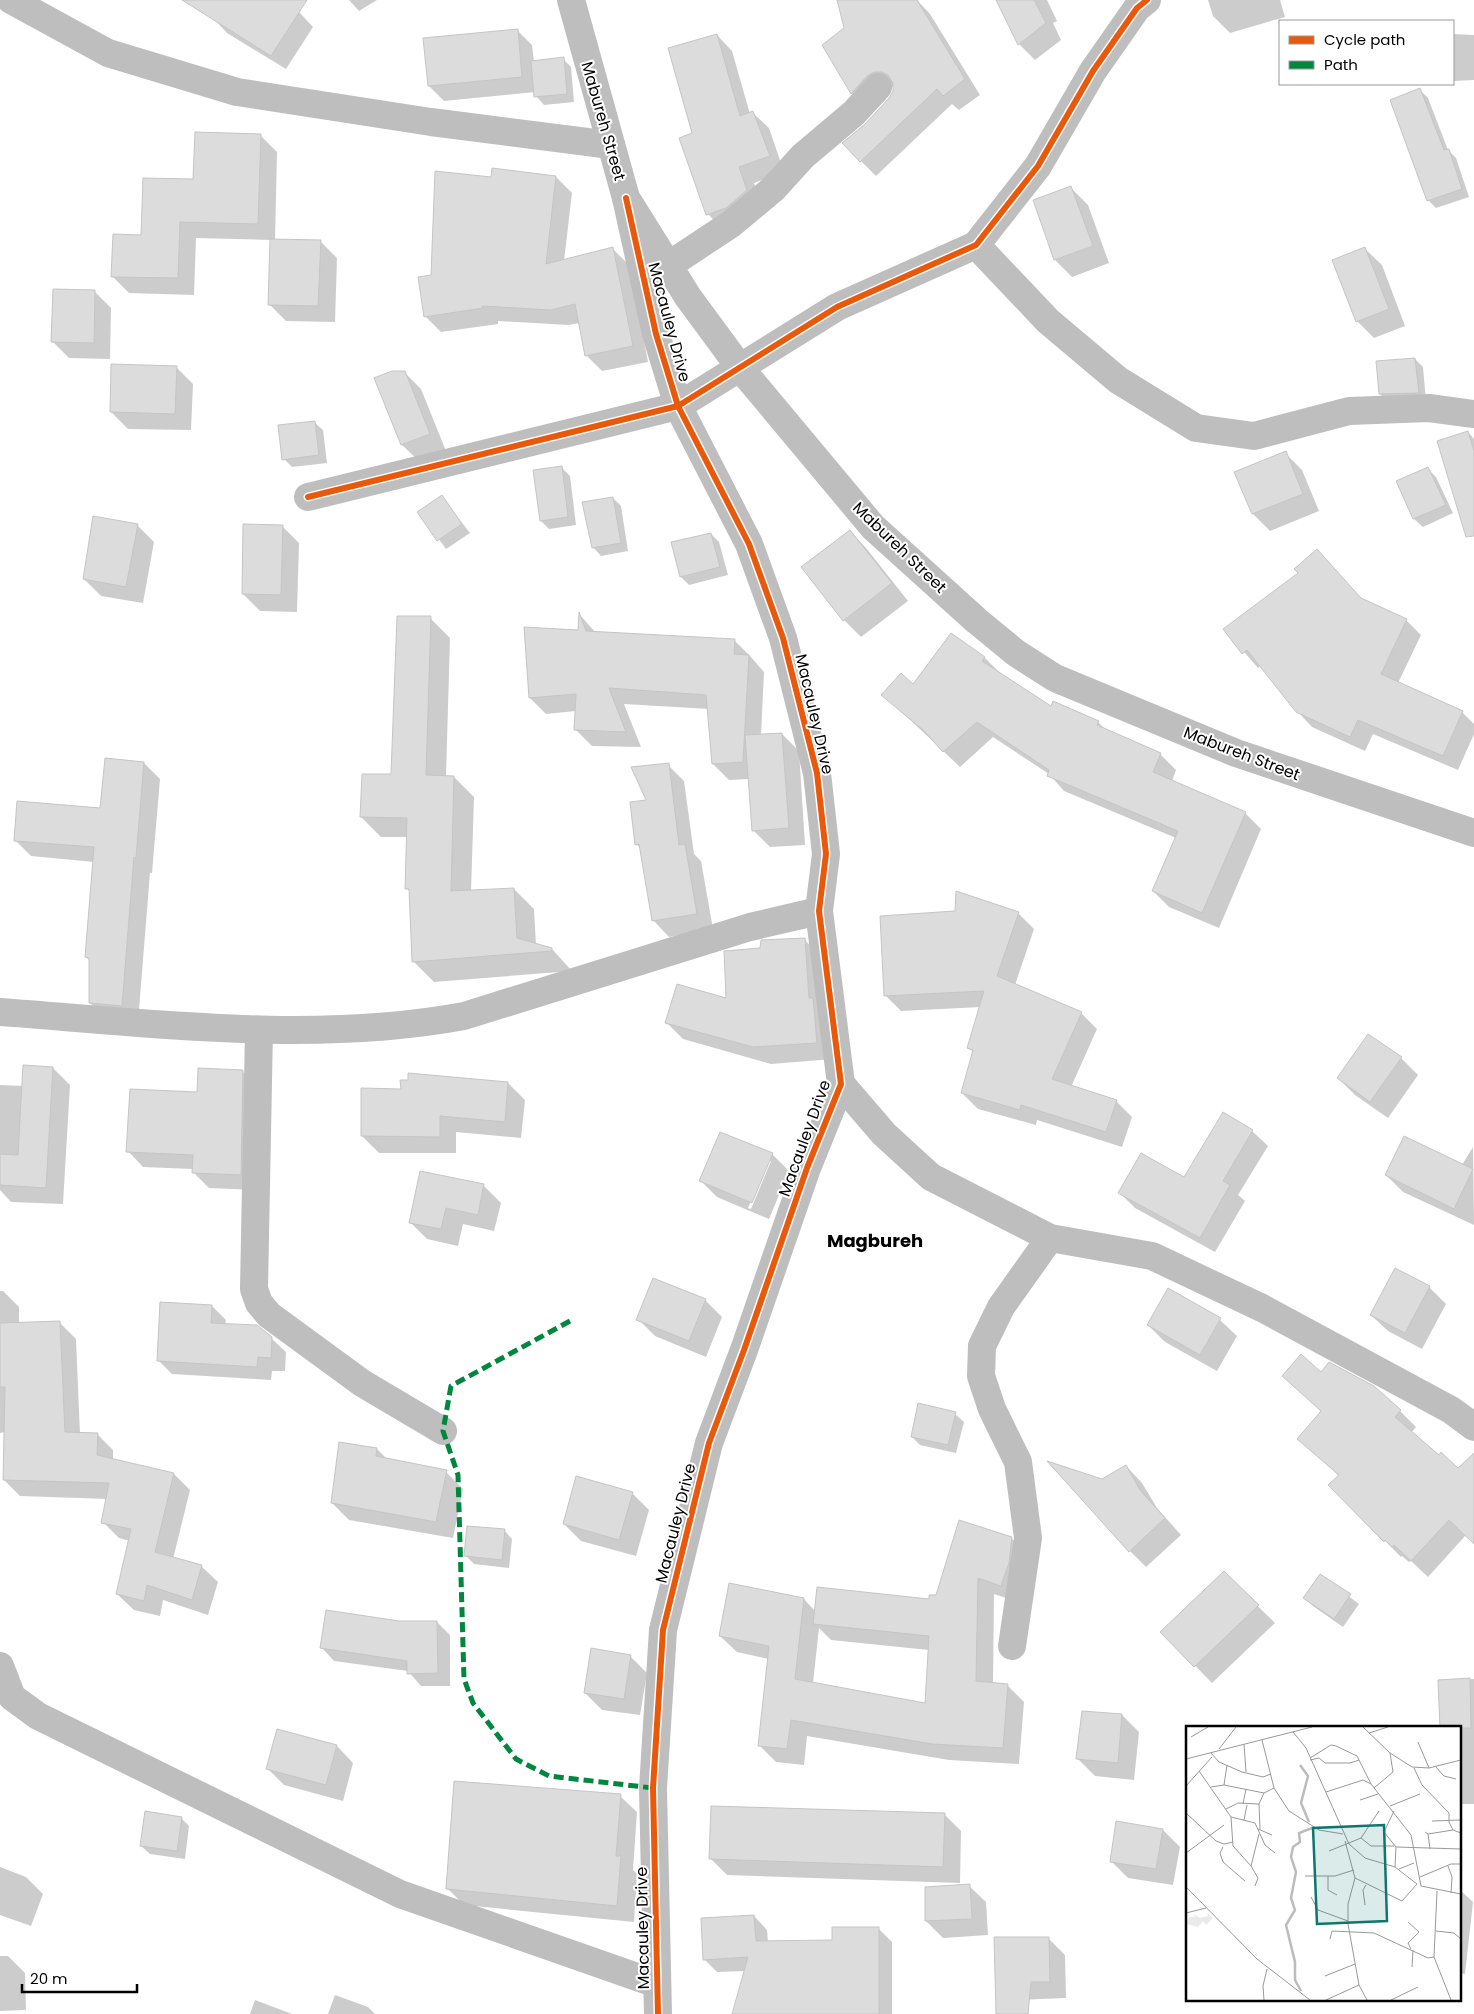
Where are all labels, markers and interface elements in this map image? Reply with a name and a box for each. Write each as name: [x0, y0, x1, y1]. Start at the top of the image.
legend: [1279, 20, 1454, 85]
text: Cycle path: [1324, 29, 1405, 50]
text: Path: [1324, 54, 1358, 75]
street label: Mabureh Street: [576, 59, 632, 184]
street label: Macauley Drive: [643, 260, 697, 384]
street label: Mabureh Street: [847, 496, 952, 598]
street label: Macauley Drive: [790, 652, 840, 777]
street label: Mabureh Street: [1180, 721, 1303, 786]
street label: Macauley Drive: [773, 1077, 836, 1200]
district label: Magbureh: [827, 1228, 923, 1253]
street label: Macauley Drive: [649, 1461, 701, 1585]
inset map: [1186, 1726, 1462, 2002]
street label: Macauley Drive: [630, 1866, 655, 1989]
scale bar: [22, 1962, 138, 1994]
text: 20 m: [30, 1968, 68, 1989]

